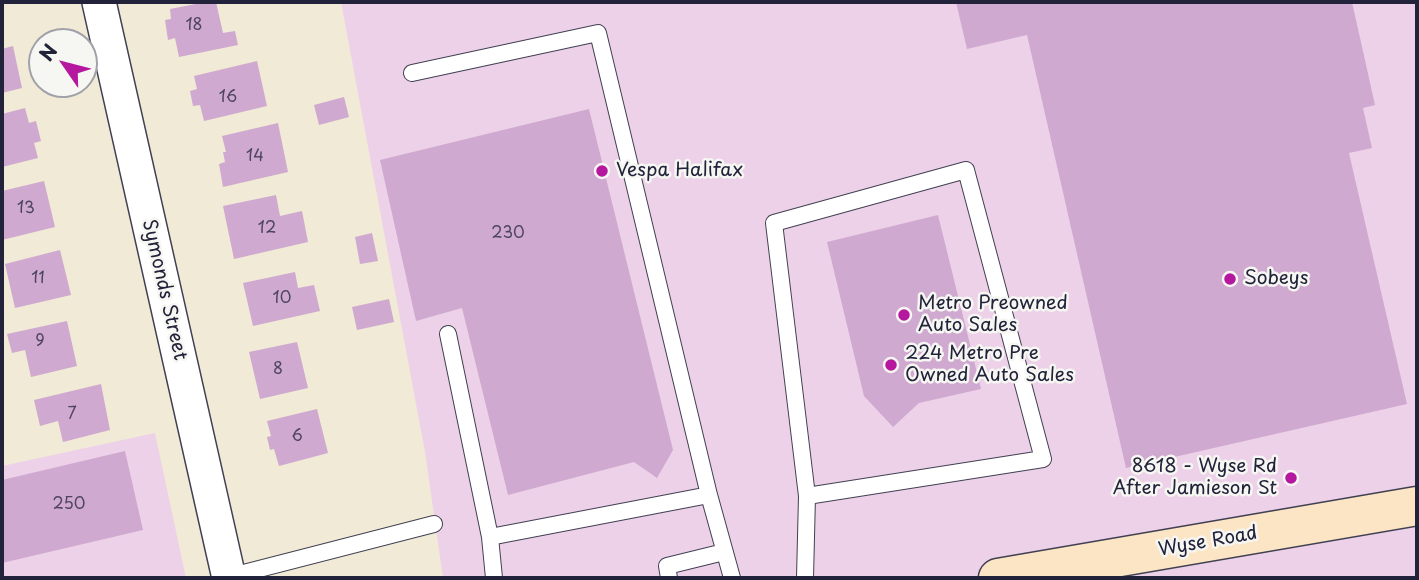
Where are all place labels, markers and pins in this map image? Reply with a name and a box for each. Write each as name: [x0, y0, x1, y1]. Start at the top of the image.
place label: Vespa Halifax: [616, 160, 743, 182]
marker: Vespa Halifax: [594, 163, 610, 179]
place label: Sobeys: [1244, 268, 1308, 290]
marker: Sobeys: [1222, 271, 1238, 287]
place label: Metro Preowned Auto Sales: [918, 293, 1068, 337]
marker: Metro Preowned Auto Sales: [896, 307, 912, 323]
place label: 224 Metro Pre Owned Auto Sales: [905, 343, 1074, 387]
marker: 224 Metro Pre Owned Auto Sales: [883, 357, 899, 373]
place label: 8618 - Wyse Rd After Jamieson St: [1113, 456, 1277, 500]
marker: 8618 - Wyse Rd After Jamieson St: [1283, 470, 1299, 486]

